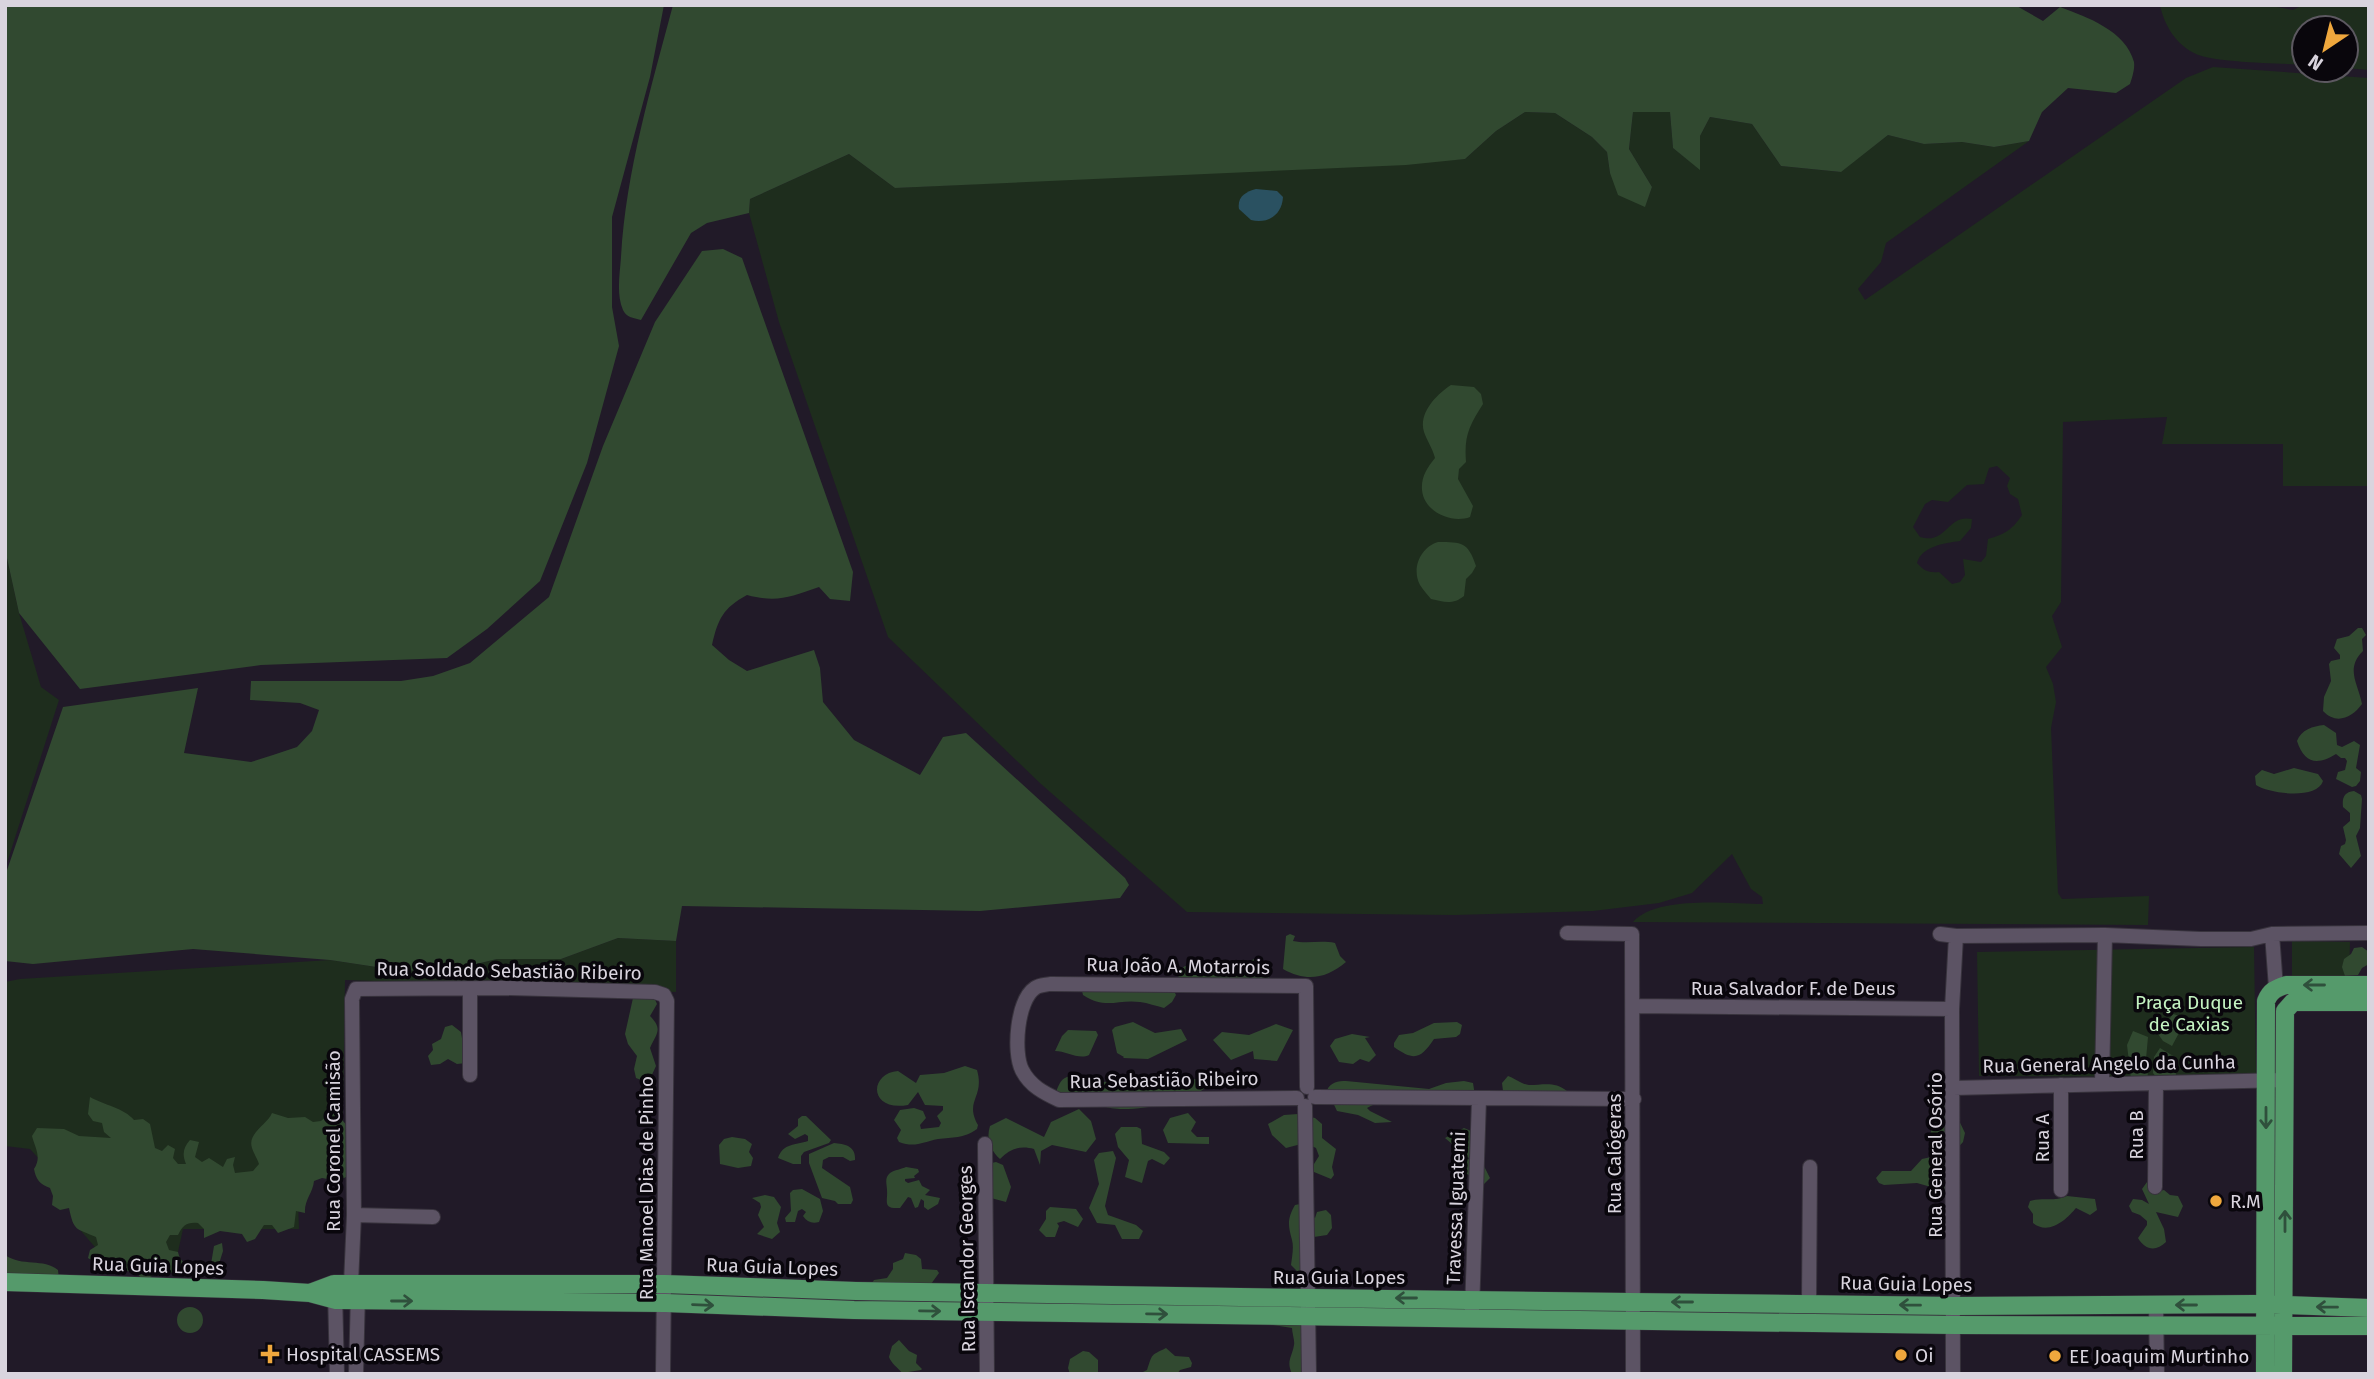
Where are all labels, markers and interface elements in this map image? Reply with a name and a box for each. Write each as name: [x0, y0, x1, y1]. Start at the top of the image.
north arrow: [2290, 14, 2360, 84]
text: N: [2304, 49, 2327, 76]
street label: Rua João A. Motarrois: [1086, 953, 1270, 979]
street label: Rua Soldado Sebastião Ribeiro: [376, 957, 642, 985]
street label: Rua Salvador F. de Deus: [1691, 977, 1895, 1000]
one-way arrow: [2302, 978, 2325, 992]
park label: Praça Duque de Caxias: [2135, 991, 2243, 1036]
street label: Rua Coronel Camisão: [322, 1050, 345, 1232]
street label: Rua General Angelo da Cunha: [1982, 1050, 2236, 1078]
street label: Rua Sebastião Ribeiro: [1069, 1067, 1259, 1093]
street label: Rua General Osório: [1924, 1072, 1947, 1238]
street label: Rua Manoel Dias de Pinho: [635, 1076, 658, 1300]
street label: Rua Calógeras: [1603, 1094, 1626, 1214]
one-way arrow: [2259, 1106, 2273, 1129]
street label: Rua B: [2125, 1110, 2148, 1160]
street label: Rua A: [2031, 1113, 2054, 1162]
street label: Travessa Iguatemi: [1442, 1131, 1470, 1285]
street label: Rua Iscandor Georges: [954, 1165, 980, 1353]
place label: R.M: [2230, 1190, 2261, 1213]
marker: R.M: [2208, 1193, 2224, 1209]
one-way arrow: [2278, 1210, 2292, 1233]
street label: Rua Guia Lopes: [91, 1252, 225, 1280]
street label: Rua Guia Lopes: [705, 1253, 839, 1281]
street label: Rua Guia Lopes: [1273, 1266, 1405, 1289]
street label: Rua Guia Lopes: [1840, 1271, 1972, 1297]
one-way arrow: [1394, 1291, 1417, 1305]
one-way arrow: [390, 1294, 413, 1308]
one-way arrow: [1671, 1295, 1694, 1309]
one-way arrow: [691, 1298, 714, 1311]
one-way arrow: [1898, 1298, 1921, 1312]
one-way arrow: [2175, 1298, 2198, 1312]
one-way arrow: [2315, 1300, 2338, 1314]
one-way arrow: [918, 1305, 941, 1318]
one-way arrow: [1146, 1307, 1169, 1321]
place label: Hospital CASSEMS: [286, 1343, 440, 1366]
marker: Hospital CASSEMS: [260, 1344, 280, 1364]
place label: Oi: [1915, 1344, 1934, 1367]
place label: EE Joaquim Murtinho: [2069, 1345, 2249, 1368]
marker: Oi: [1893, 1347, 1909, 1363]
marker: EE Joaquim Murtinho: [2047, 1348, 2063, 1364]

